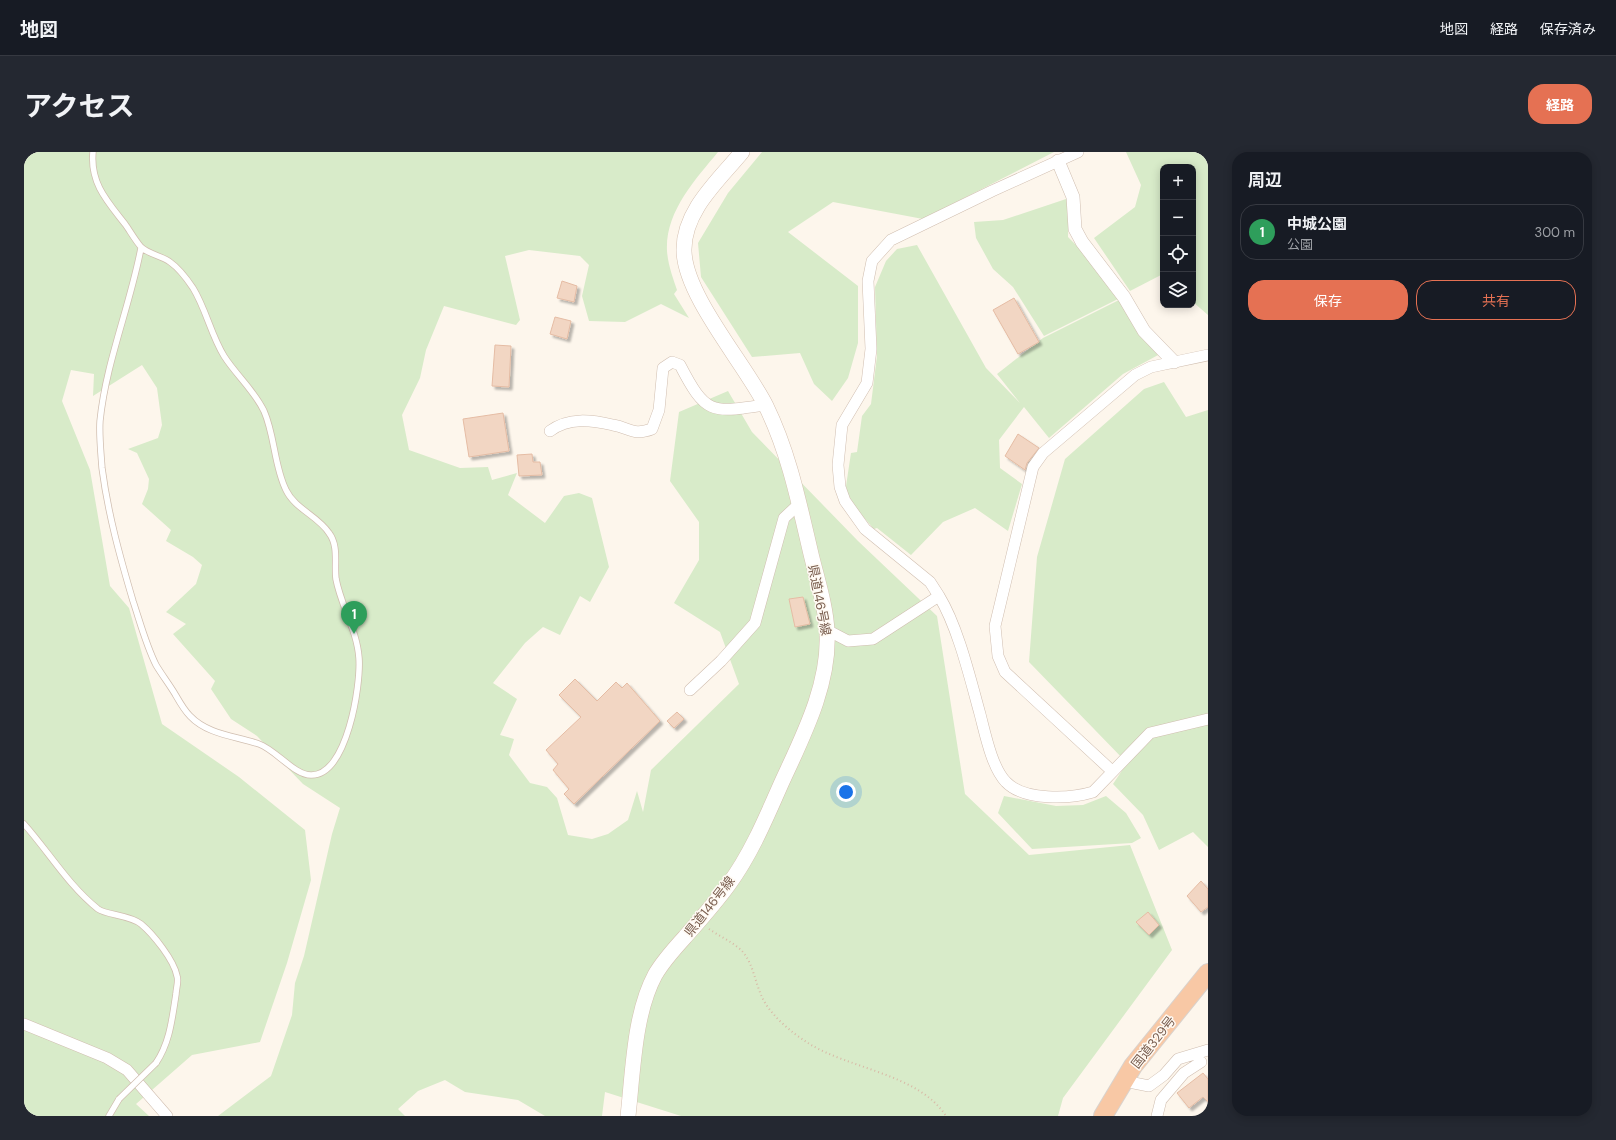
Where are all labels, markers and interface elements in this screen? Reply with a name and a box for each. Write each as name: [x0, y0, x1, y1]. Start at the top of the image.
text: 地図: [20, 17, 58, 42]
text: 地図: [1440, 20, 1468, 38]
text: 経路: [1490, 20, 1518, 38]
text: 保存済み: [1540, 20, 1596, 38]
button: 経路: [1528, 84, 1592, 124]
text: アクセス: [24, 88, 135, 125]
map controls: [1160, 164, 1196, 308]
button: +: [1160, 164, 1196, 200]
text: 周辺: [1248, 169, 1282, 191]
button: −: [1160, 200, 1196, 236]
text: 中城公園: [1287, 214, 1347, 234]
text: 1: [1260, 224, 1264, 241]
text: 300 m: [1534, 224, 1575, 241]
button: locate: [1160, 236, 1196, 272]
text: 公園: [1287, 236, 1313, 253]
button: layers: [1160, 272, 1196, 308]
button: 保存: [1248, 280, 1408, 320]
button: 共有: [1416, 280, 1576, 320]
street label: 県道146号線: [804, 563, 835, 637]
pin: 1: [341, 601, 367, 634]
your location: [836, 782, 856, 802]
street label: 県道146号線: [680, 873, 738, 940]
street label: 国道329号: [1128, 1013, 1179, 1072]

